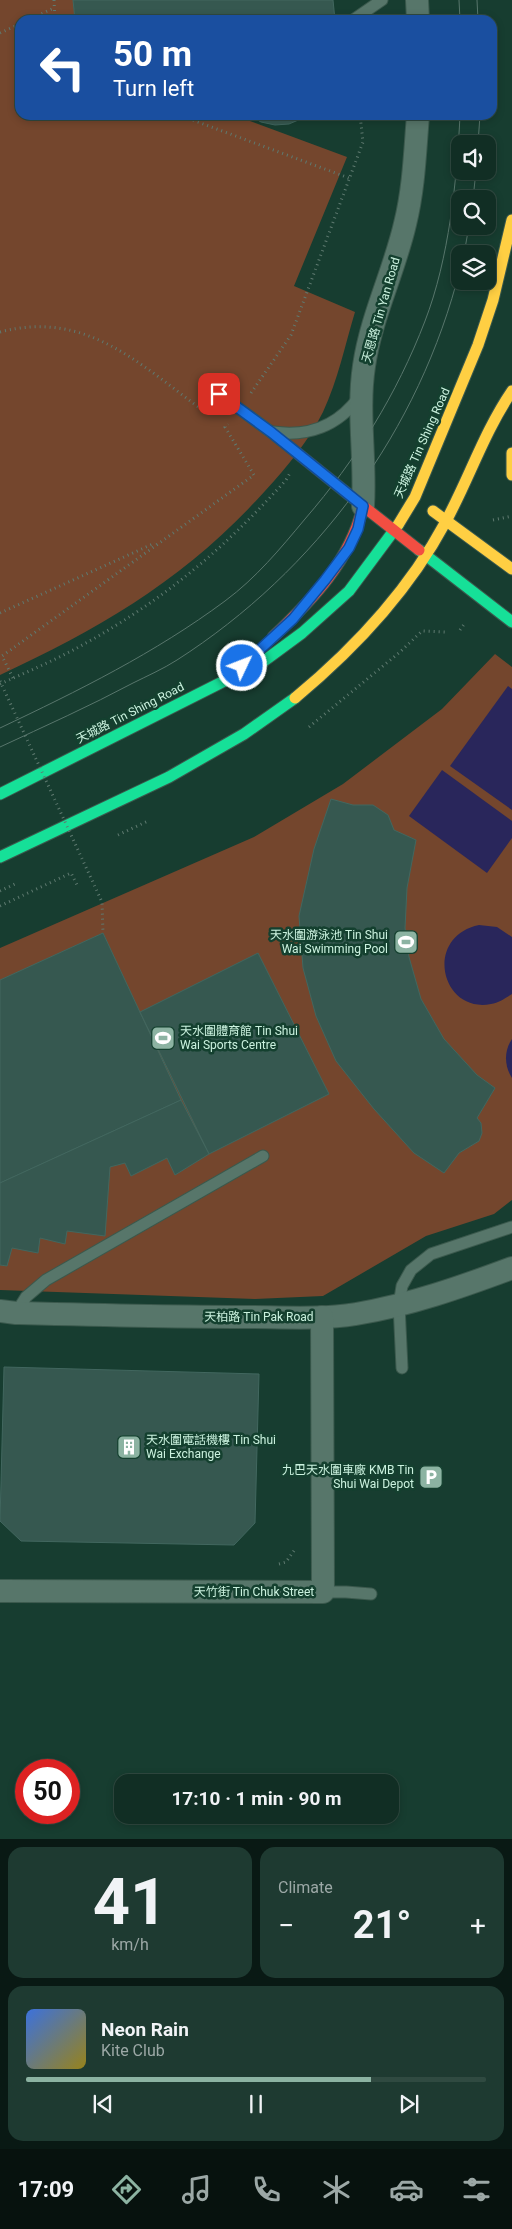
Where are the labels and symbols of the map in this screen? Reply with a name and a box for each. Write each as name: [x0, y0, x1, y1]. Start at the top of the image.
street label: 天恩路 Tin Yan Road: [359, 256, 403, 364]
pin: [198, 373, 240, 415]
street label: 天城路 Tin Shing Road: [391, 386, 453, 500]
position arrow: [215, 639, 267, 691]
street label: 天城路 Tin Shing Road: [74, 680, 186, 746]
place label: 天水圍游泳池 Tin Shui Wai Swimming Pool: [270, 928, 388, 956]
sports icon: 天水圍游泳池 Tin Shui Wai Swimming Pool: [393, 929, 419, 955]
place label: 天水圍體育館 Tin Shui Wai Sports Centre: [180, 1024, 298, 1052]
sports icon: 天水圍體育館 Tin Shui Wai Sports Centre: [150, 1025, 176, 1051]
street label: 天柏路 Tin Pak Road: [204, 1310, 314, 1324]
place label: 天水圍電話機樓 Tin Shui Wai Exchange: [146, 1433, 276, 1461]
building icon: 天水圍電話機樓 Tin Shui Wai Exchange: [116, 1434, 142, 1460]
place label: 九巴天水圍車廠 KMB Tin Shui Wai Depot: [282, 1463, 414, 1491]
parking icon: 九巴天水圍車廠 KMB Tin Shui Wai Depot: [418, 1464, 444, 1490]
street label: 天竹街 Tin Chuk Street: [194, 1585, 314, 1599]
speed limit sign: 50: [15, 1759, 80, 1824]

